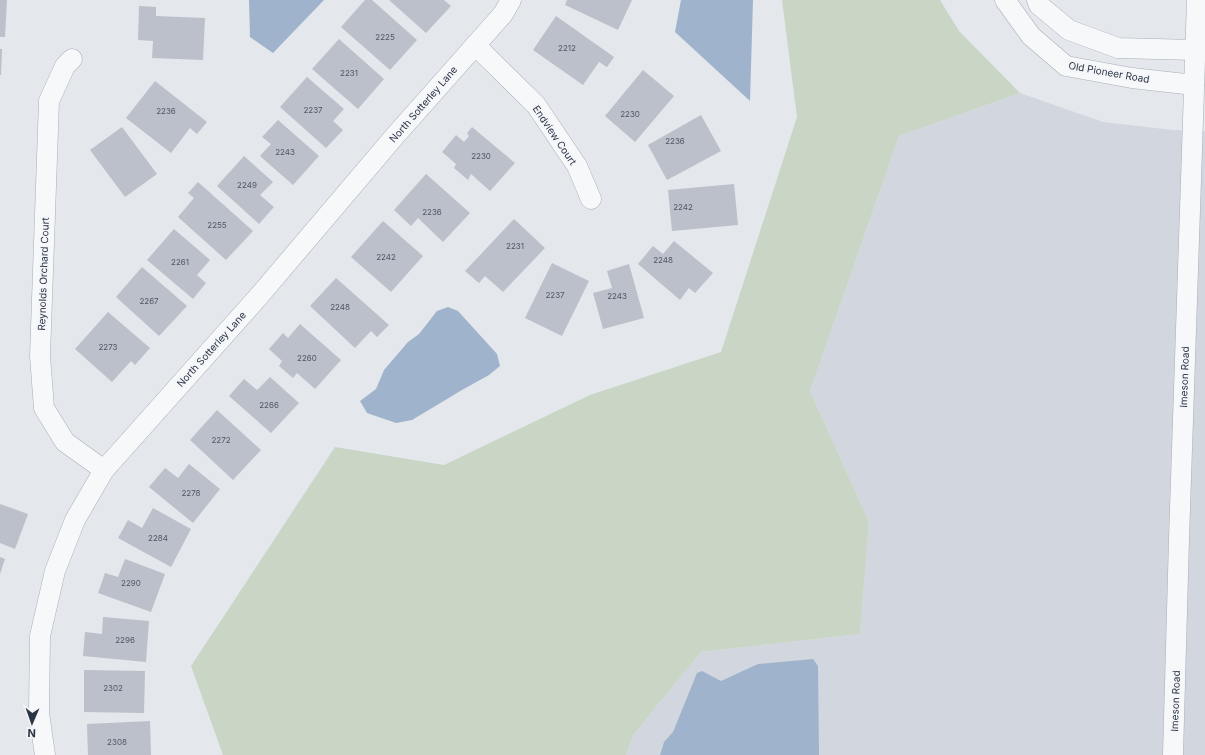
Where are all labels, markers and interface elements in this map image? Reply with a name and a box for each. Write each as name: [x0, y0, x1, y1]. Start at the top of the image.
house number: 2225: [375, 32, 395, 42]
house number: 2212: [558, 43, 576, 53]
street label: Old Pioneer Road: [1068, 59, 1150, 85]
street label: North Sotterley Lane: [387, 63, 460, 145]
house number: 2231: [340, 68, 358, 78]
street label: Endview Court: [531, 103, 580, 168]
house number: 2237: [303, 105, 323, 115]
house number: 2236: [156, 106, 176, 116]
house number: 2230: [620, 109, 640, 119]
house number: 2236: [665, 136, 685, 146]
house number: 2243: [275, 147, 295, 157]
house number: 2230: [471, 151, 491, 161]
house number: 2249: [237, 180, 257, 190]
house number: 2242: [673, 202, 693, 212]
house number: 2236: [422, 207, 442, 217]
street label: Reynolds Orchard Court: [35, 216, 51, 331]
house number: 2255: [207, 220, 227, 230]
house number: 2231: [506, 241, 524, 251]
house number: 2242: [376, 252, 396, 262]
house number: 2248: [653, 255, 673, 265]
house number: 2261: [171, 257, 189, 267]
house number: 2237: [545, 290, 565, 300]
house number: 2243: [607, 291, 627, 301]
house number: 2267: [139, 296, 159, 306]
house number: 2248: [330, 302, 350, 312]
street label: North Sotterley Lane: [174, 309, 248, 389]
house number: 2273: [98, 342, 118, 352]
street label: Imeson Road: [1177, 346, 1191, 408]
house number: 2260: [297, 353, 317, 363]
house number: 2266: [259, 400, 279, 410]
house number: 2272: [211, 435, 231, 445]
house number: 2278: [181, 488, 201, 498]
house number: 2284: [148, 533, 168, 543]
house number: 2290: [121, 578, 141, 588]
house number: 2296: [115, 635, 135, 645]
street label: Imeson Road: [1168, 670, 1182, 732]
house number: 2302: [103, 683, 123, 693]
north arrow: [12, 703, 52, 743]
text: N: [27, 726, 36, 740]
house number: 2308: [107, 737, 127, 747]

